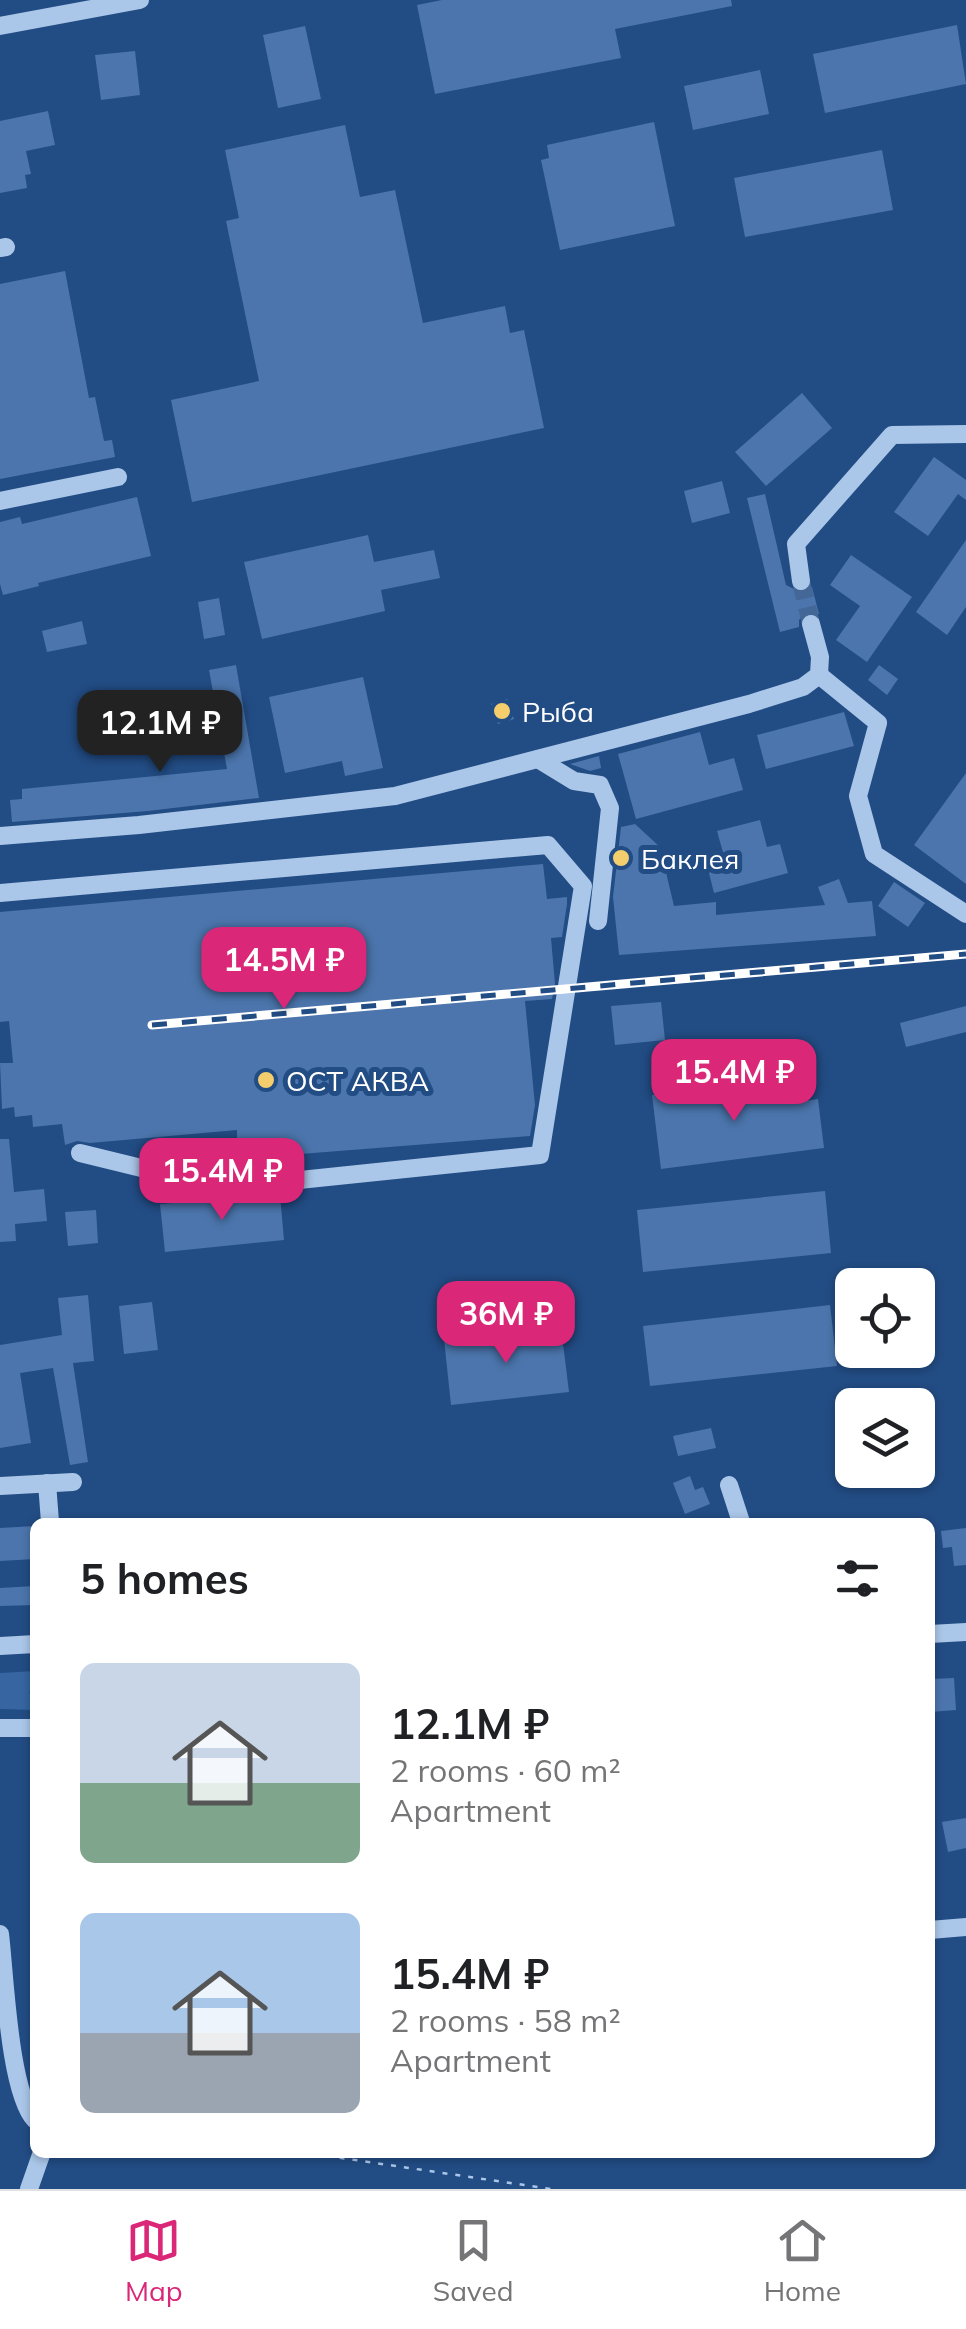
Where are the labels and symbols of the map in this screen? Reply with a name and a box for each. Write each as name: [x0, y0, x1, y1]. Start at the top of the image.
pin: 12.1M ₽: [68, 690, 252, 775]
place label: Рыба: [522, 694, 594, 729]
marker: Рыба: [491, 700, 513, 722]
place label: Баклея: [641, 841, 739, 876]
marker: Баклея: [610, 847, 632, 869]
pin: 14.5M ₽: [192, 927, 376, 1012]
pin: 15.4M ₽: [642, 1039, 826, 1124]
place label: ОСТ АКВА: [286, 1063, 429, 1098]
marker: ОСТ АКВА: [255, 1069, 277, 1091]
pin: 15.4M ₽: [130, 1138, 314, 1223]
pin: 36M ₽: [436, 1281, 576, 1366]

